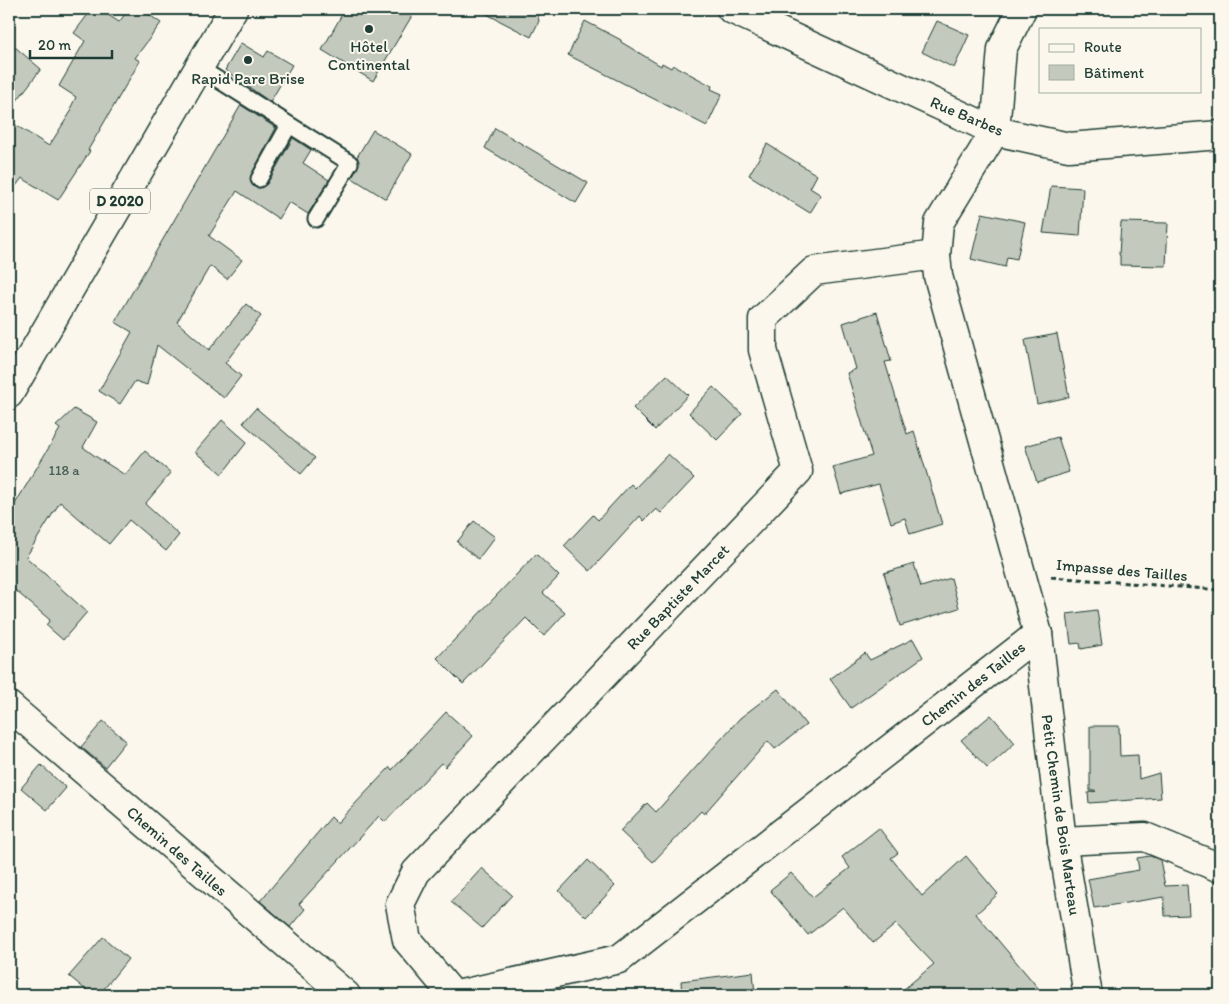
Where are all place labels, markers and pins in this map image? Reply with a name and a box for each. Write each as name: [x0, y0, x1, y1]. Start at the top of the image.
marker: Hôtel Continental: [363, 23, 375, 35]
place label: Hôtel Continental: [328, 37, 411, 74]
marker: Rapid Pare Brise: [242, 54, 254, 66]
place label: Rapid Pare Brise: [191, 69, 305, 88]

